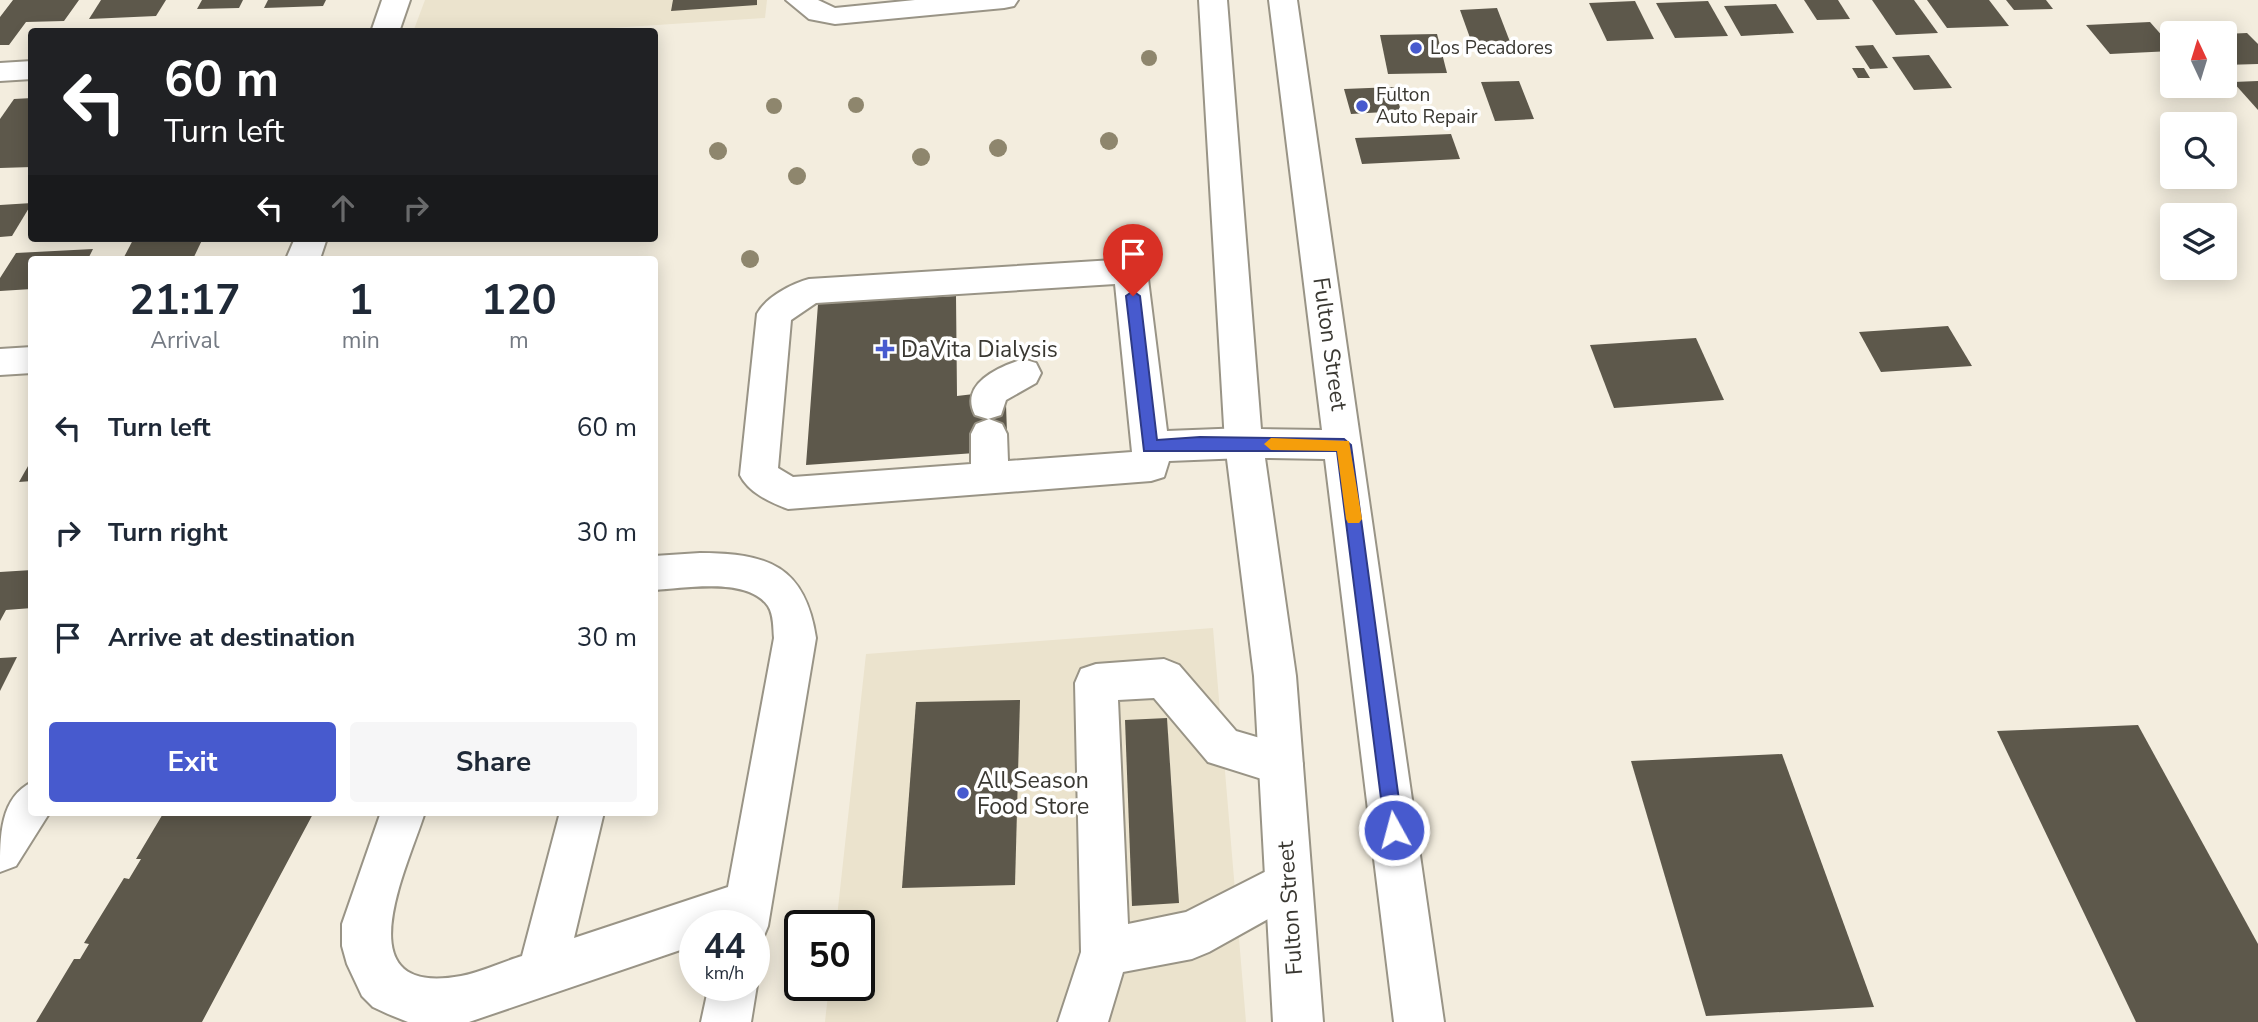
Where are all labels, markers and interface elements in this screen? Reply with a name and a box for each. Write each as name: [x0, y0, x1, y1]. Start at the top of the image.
north arrow: [2160, 21, 2236, 98]
map controls: [2160, 21, 2237, 280]
place label: Los Pecadores: [1430, 35, 1553, 61]
marker: Los Pecadores: [1408, 40, 1424, 56]
text: 60 m: [164, 46, 279, 113]
icon: left: [49, 56, 140, 147]
place label: Fulton Auto Repair: [1376, 82, 1478, 130]
marker: Fulton Auto Repair: [1354, 98, 1370, 114]
text: Turn left: [164, 110, 284, 153]
button: search: [2160, 112, 2237, 189]
icon: left: [251, 189, 289, 227]
icon: ahead: [324, 189, 362, 227]
icon: right: [397, 189, 435, 227]
button: layers: [2160, 203, 2237, 280]
pin: [1103, 224, 1163, 296]
icon: arrive: [1114, 235, 1152, 273]
text: 21:17: [129, 272, 240, 329]
text: 1: [348, 272, 373, 329]
text: 120: [481, 272, 557, 329]
street label: Fulton Street: [1305, 275, 1355, 414]
text: Arrival: [150, 325, 219, 356]
text: min: [342, 325, 380, 356]
text: m: [509, 325, 529, 356]
place label: DaVita Dialysis: [901, 334, 1058, 365]
marker: DaVita Dialysis: [875, 339, 895, 359]
icon: left: [49, 409, 87, 447]
text: Turn left: [108, 410, 211, 445]
text: 60 m: [577, 410, 637, 445]
icon: right: [49, 514, 87, 552]
text: Turn right: [108, 515, 227, 550]
text: 30 m: [577, 515, 637, 550]
icon: arrive: [49, 619, 87, 657]
text: Arrive at destination: [108, 620, 355, 655]
text: 30 m: [577, 620, 637, 655]
button: Exit: [49, 722, 336, 802]
button: Share: [350, 722, 637, 802]
place label: All Season Food Store: [977, 765, 1089, 822]
marker: All Season Food Store: [955, 785, 971, 801]
position arrow: [1357, 793, 1431, 867]
street label: Fulton Street: [1270, 839, 1310, 976]
speed limit sign: 50: [784, 910, 875, 1001]
text: 44: [703, 923, 746, 970]
text: km/h: [705, 961, 744, 985]

